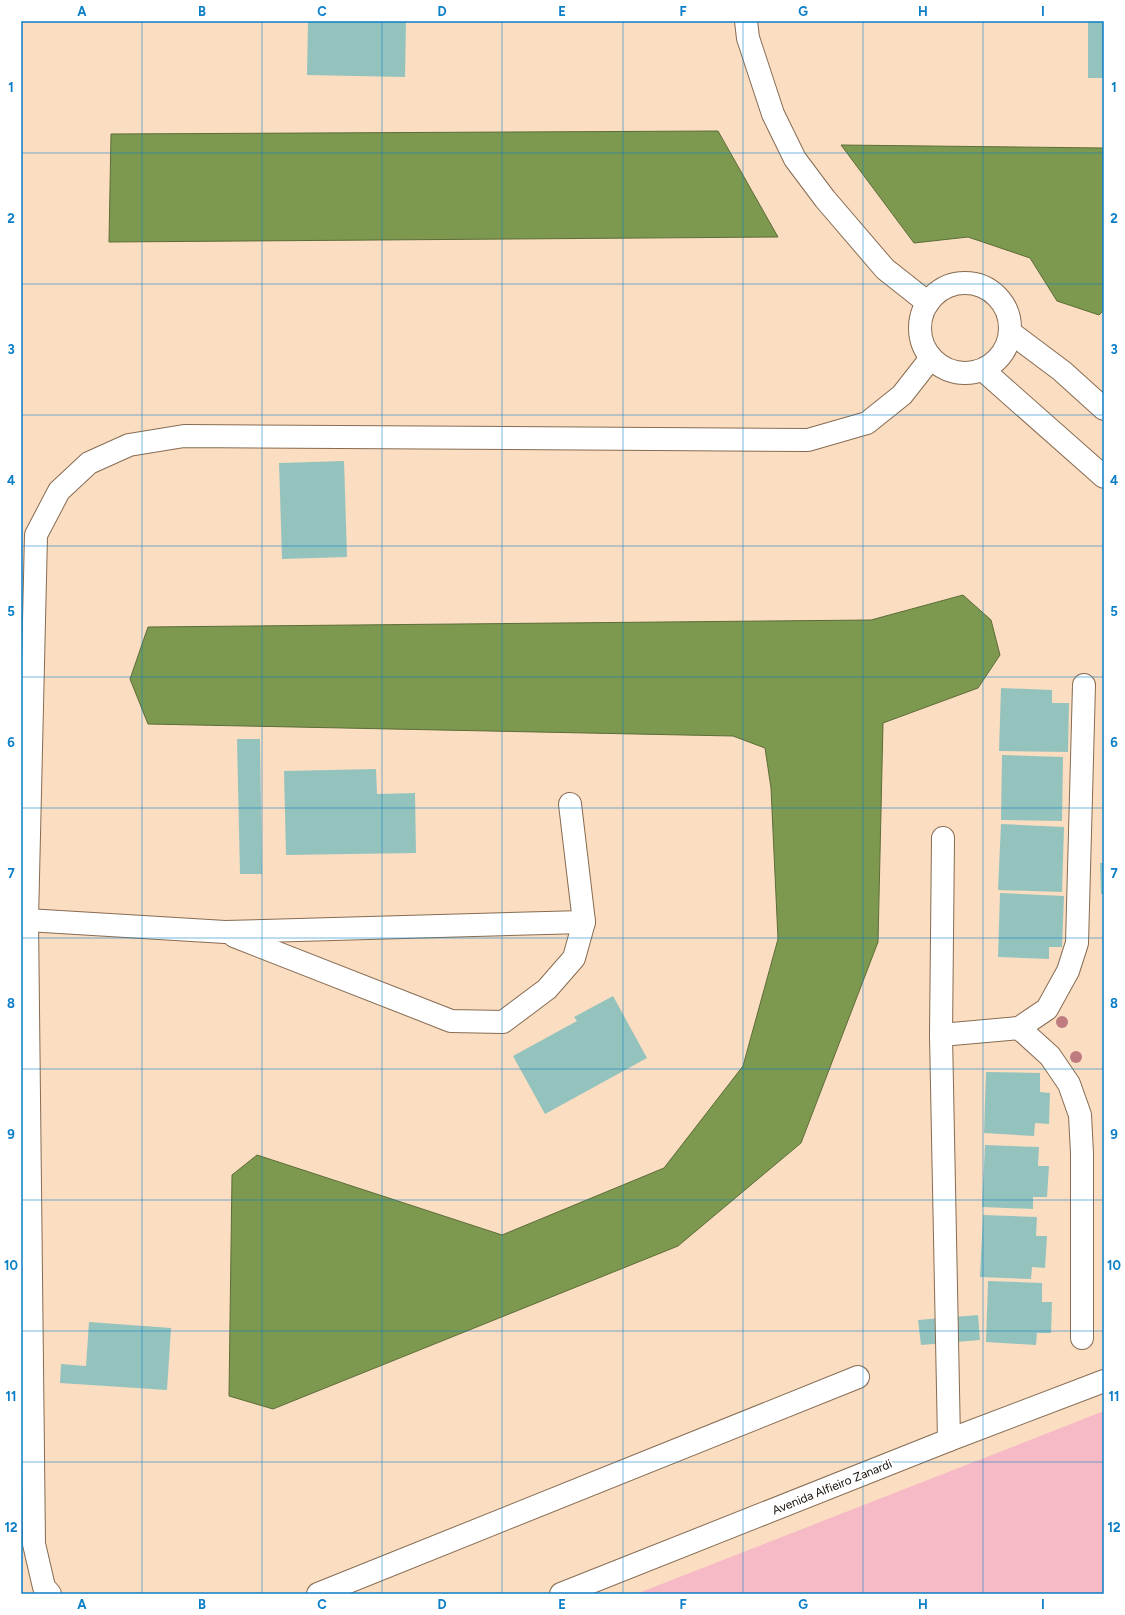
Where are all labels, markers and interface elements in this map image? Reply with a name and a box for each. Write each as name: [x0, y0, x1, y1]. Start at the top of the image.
text: A: [77, 4, 87, 19]
text: B: [198, 4, 206, 19]
text: C: [317, 4, 327, 19]
text: D: [437, 4, 447, 19]
text: E: [558, 4, 566, 19]
text: F: [679, 4, 687, 19]
text: G: [798, 4, 808, 19]
text: H: [918, 4, 928, 19]
text: I: [1041, 4, 1045, 19]
text: 1: [8, 80, 14, 95]
text: 1: [1111, 80, 1117, 95]
text: 2: [7, 211, 15, 226]
text: 2: [1110, 211, 1118, 226]
text: 3: [7, 342, 15, 357]
text: 3: [1110, 342, 1118, 357]
text: 4: [7, 473, 15, 488]
text: 4: [1110, 473, 1118, 488]
text: 5: [7, 604, 15, 619]
text: 5: [1110, 604, 1118, 619]
text: 6: [7, 735, 15, 750]
text: 6: [1110, 735, 1118, 750]
text: 7: [7, 866, 15, 881]
text: 7: [1110, 866, 1118, 881]
text: 8: [7, 996, 15, 1011]
text: 8: [1110, 996, 1118, 1011]
text: 9: [7, 1127, 15, 1142]
text: 9: [1110, 1127, 1118, 1142]
text: 10: [4, 1258, 18, 1273]
text: 10: [1107, 1258, 1121, 1273]
text: 11: [6, 1389, 16, 1404]
text: 11: [1109, 1389, 1119, 1404]
street label: Avenida Alfieiro Zanardi: [770, 1457, 894, 1517]
text: 12: [4, 1520, 18, 1535]
text: 12: [1107, 1520, 1121, 1535]
text: A: [77, 1597, 87, 1612]
text: B: [198, 1597, 206, 1612]
text: C: [317, 1597, 327, 1612]
text: D: [437, 1597, 447, 1612]
text: E: [558, 1597, 566, 1612]
text: F: [679, 1597, 687, 1612]
text: G: [798, 1597, 808, 1612]
text: H: [918, 1597, 928, 1612]
text: I: [1041, 1597, 1045, 1612]

